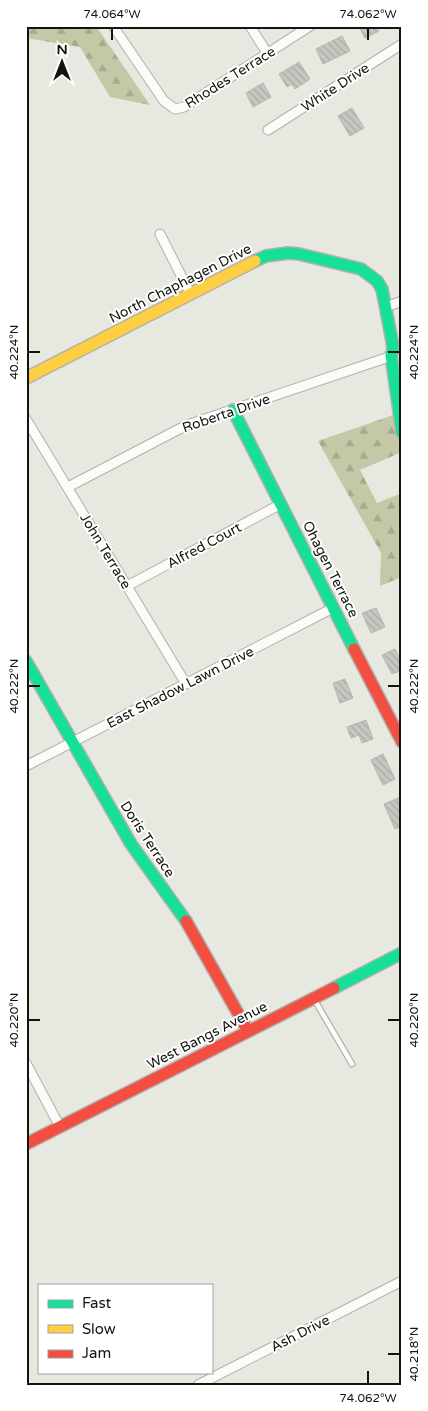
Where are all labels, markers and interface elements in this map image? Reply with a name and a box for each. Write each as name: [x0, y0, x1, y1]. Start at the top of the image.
text: 74.064°W: [83, 7, 141, 21]
text: 74.062°W: [339, 7, 397, 21]
north arrow: [38, 38, 88, 88]
text: N: [56, 41, 68, 58]
street label: Rhodes Terrace: [182, 43, 279, 112]
street label: White Drive: [298, 59, 372, 116]
street label: North Chaphagen Drive: [106, 240, 254, 327]
text: 40.224°N: [7, 325, 21, 379]
text: 40.224°N: [407, 325, 421, 379]
street label: Roberta Drive: [180, 390, 272, 436]
street label: John Terrace: [76, 510, 135, 592]
street label: Alfred Court: [164, 518, 245, 572]
street label: Ohagen Terrace: [299, 518, 362, 620]
street label: East Shadow Lawn Drive: [104, 643, 257, 732]
text: 40.222°N: [7, 659, 21, 713]
text: 40.222°N: [407, 659, 421, 713]
street label: Doris Terrace: [117, 798, 179, 881]
text: 40.220°N: [7, 993, 21, 1047]
text: 40.220°N: [407, 993, 421, 1047]
street label: West Bangs Avenue: [144, 998, 270, 1073]
legend: [38, 1284, 212, 1374]
text: Fast: [82, 1294, 112, 1312]
street label: Ash Drive: [268, 1311, 333, 1356]
text: Slow: [82, 1320, 116, 1338]
text: 40.218°N: [407, 1327, 421, 1381]
text: Jam: [82, 1344, 111, 1362]
text: 74.062°W: [339, 1391, 397, 1405]

